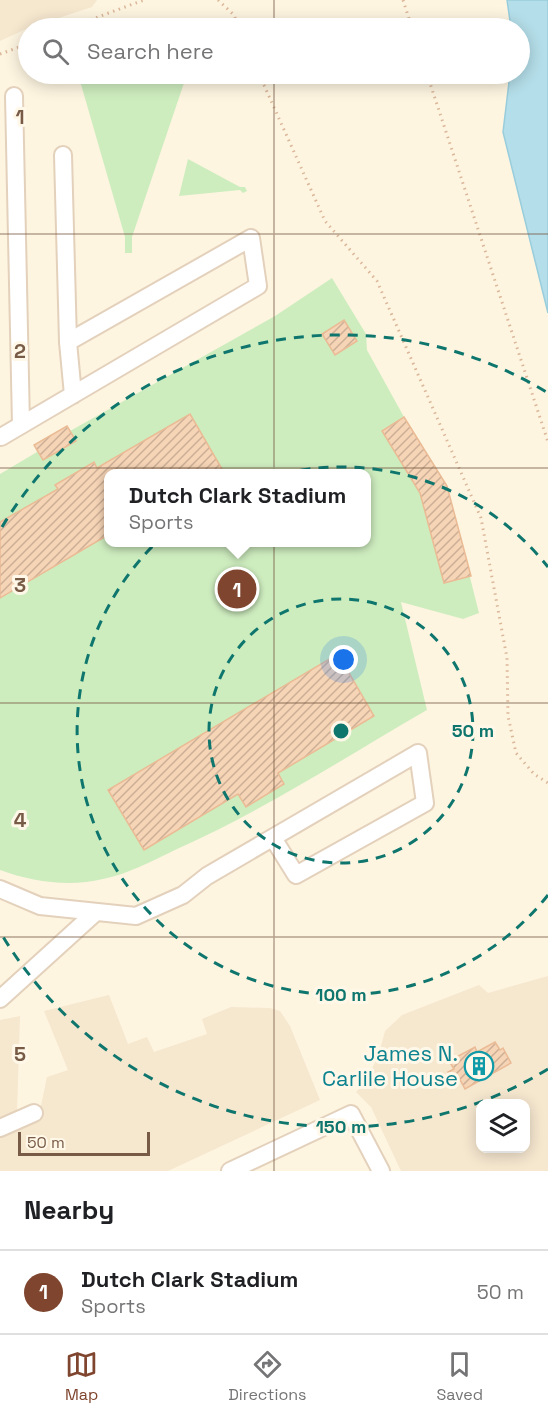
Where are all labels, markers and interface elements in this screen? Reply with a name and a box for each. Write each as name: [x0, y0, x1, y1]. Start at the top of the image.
search box: [18, 18, 530, 84]
icon: search: [39, 35, 72, 68]
text: Search here: [87, 37, 214, 65]
text: 1: [15, 104, 25, 130]
text: 2: [14, 338, 26, 364]
popup: [104, 469, 371, 547]
text: Dutch Clark Stadium: [129, 481, 346, 509]
text: Sports: [129, 509, 194, 535]
pin: 1: [218, 566, 256, 612]
text: 3: [14, 572, 26, 598]
your location: [329, 645, 358, 674]
text: 50 m: [452, 719, 494, 742]
centre of rings: [331, 721, 351, 741]
text: 4: [14, 807, 27, 833]
text: 100 m: [315, 983, 367, 1006]
place label: James N. Carlile House: [322, 1039, 458, 1092]
text: 5: [14, 1041, 26, 1067]
building icon: James N. Carlile House: [463, 1050, 495, 1082]
map controls: [476, 1099, 530, 1153]
button: layers: [476, 1099, 530, 1153]
text: 150 m: [316, 1115, 366, 1138]
scale bar: [18, 1129, 150, 1156]
text: 50 m: [27, 1132, 65, 1153]
text: Nearby: [24, 1193, 114, 1227]
text: Dutch Clark Stadium: [81, 1265, 298, 1293]
text: 1: [39, 1279, 48, 1305]
text: 50 m: [477, 1279, 524, 1305]
text: Sports: [81, 1293, 146, 1319]
tab: Map: [65, 1348, 98, 1405]
tab: Directions: [228, 1348, 307, 1405]
tab: Saved: [436, 1348, 483, 1405]

